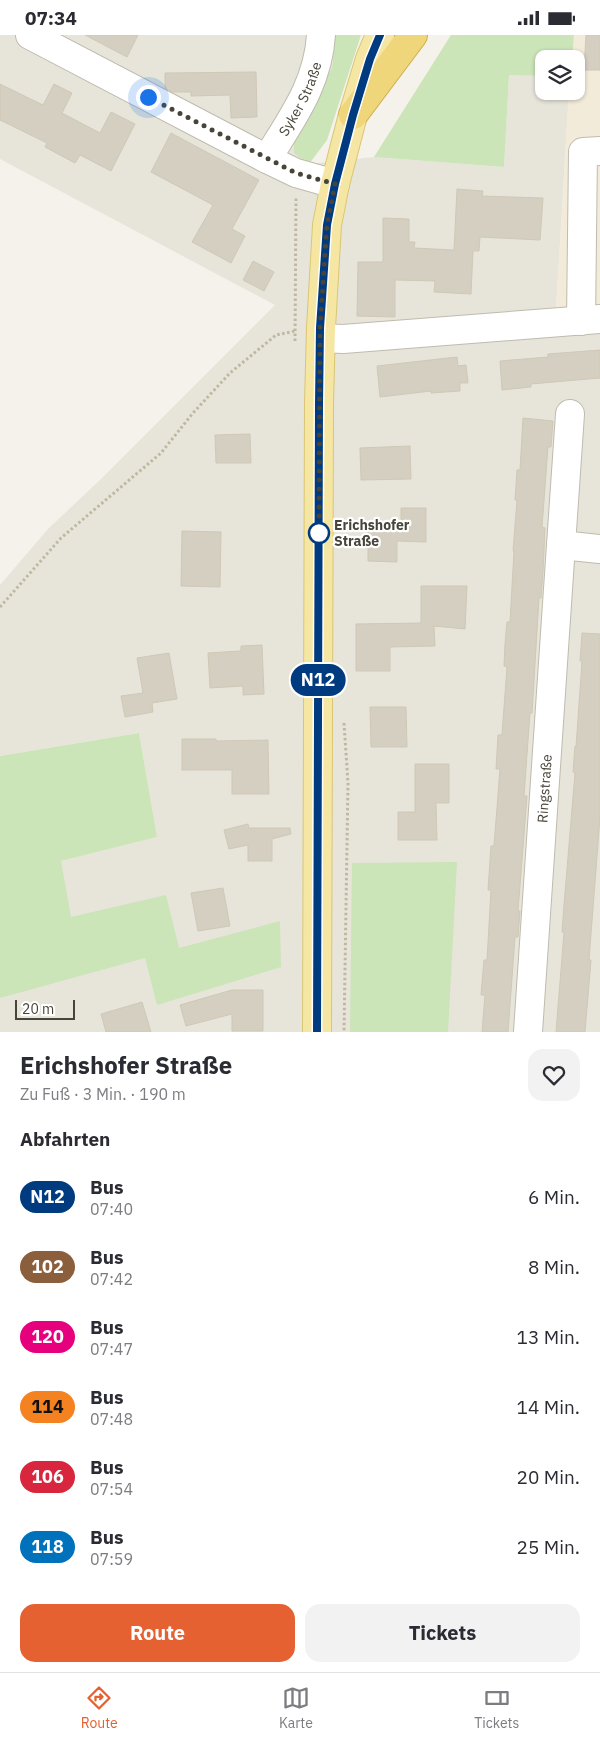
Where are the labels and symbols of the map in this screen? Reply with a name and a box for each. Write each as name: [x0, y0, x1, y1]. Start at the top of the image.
street label: Syker Straße: [275, 59, 326, 139]
your location: [136, 85, 161, 110]
place label: Erichshofer Straße: [334, 516, 410, 550]
marker: Erichshofer Straße: [308, 522, 330, 544]
line badge: N12: [289, 664, 347, 696]
street label: Ringstraße: [533, 753, 556, 823]
scale bar: [15, 997, 75, 1020]

